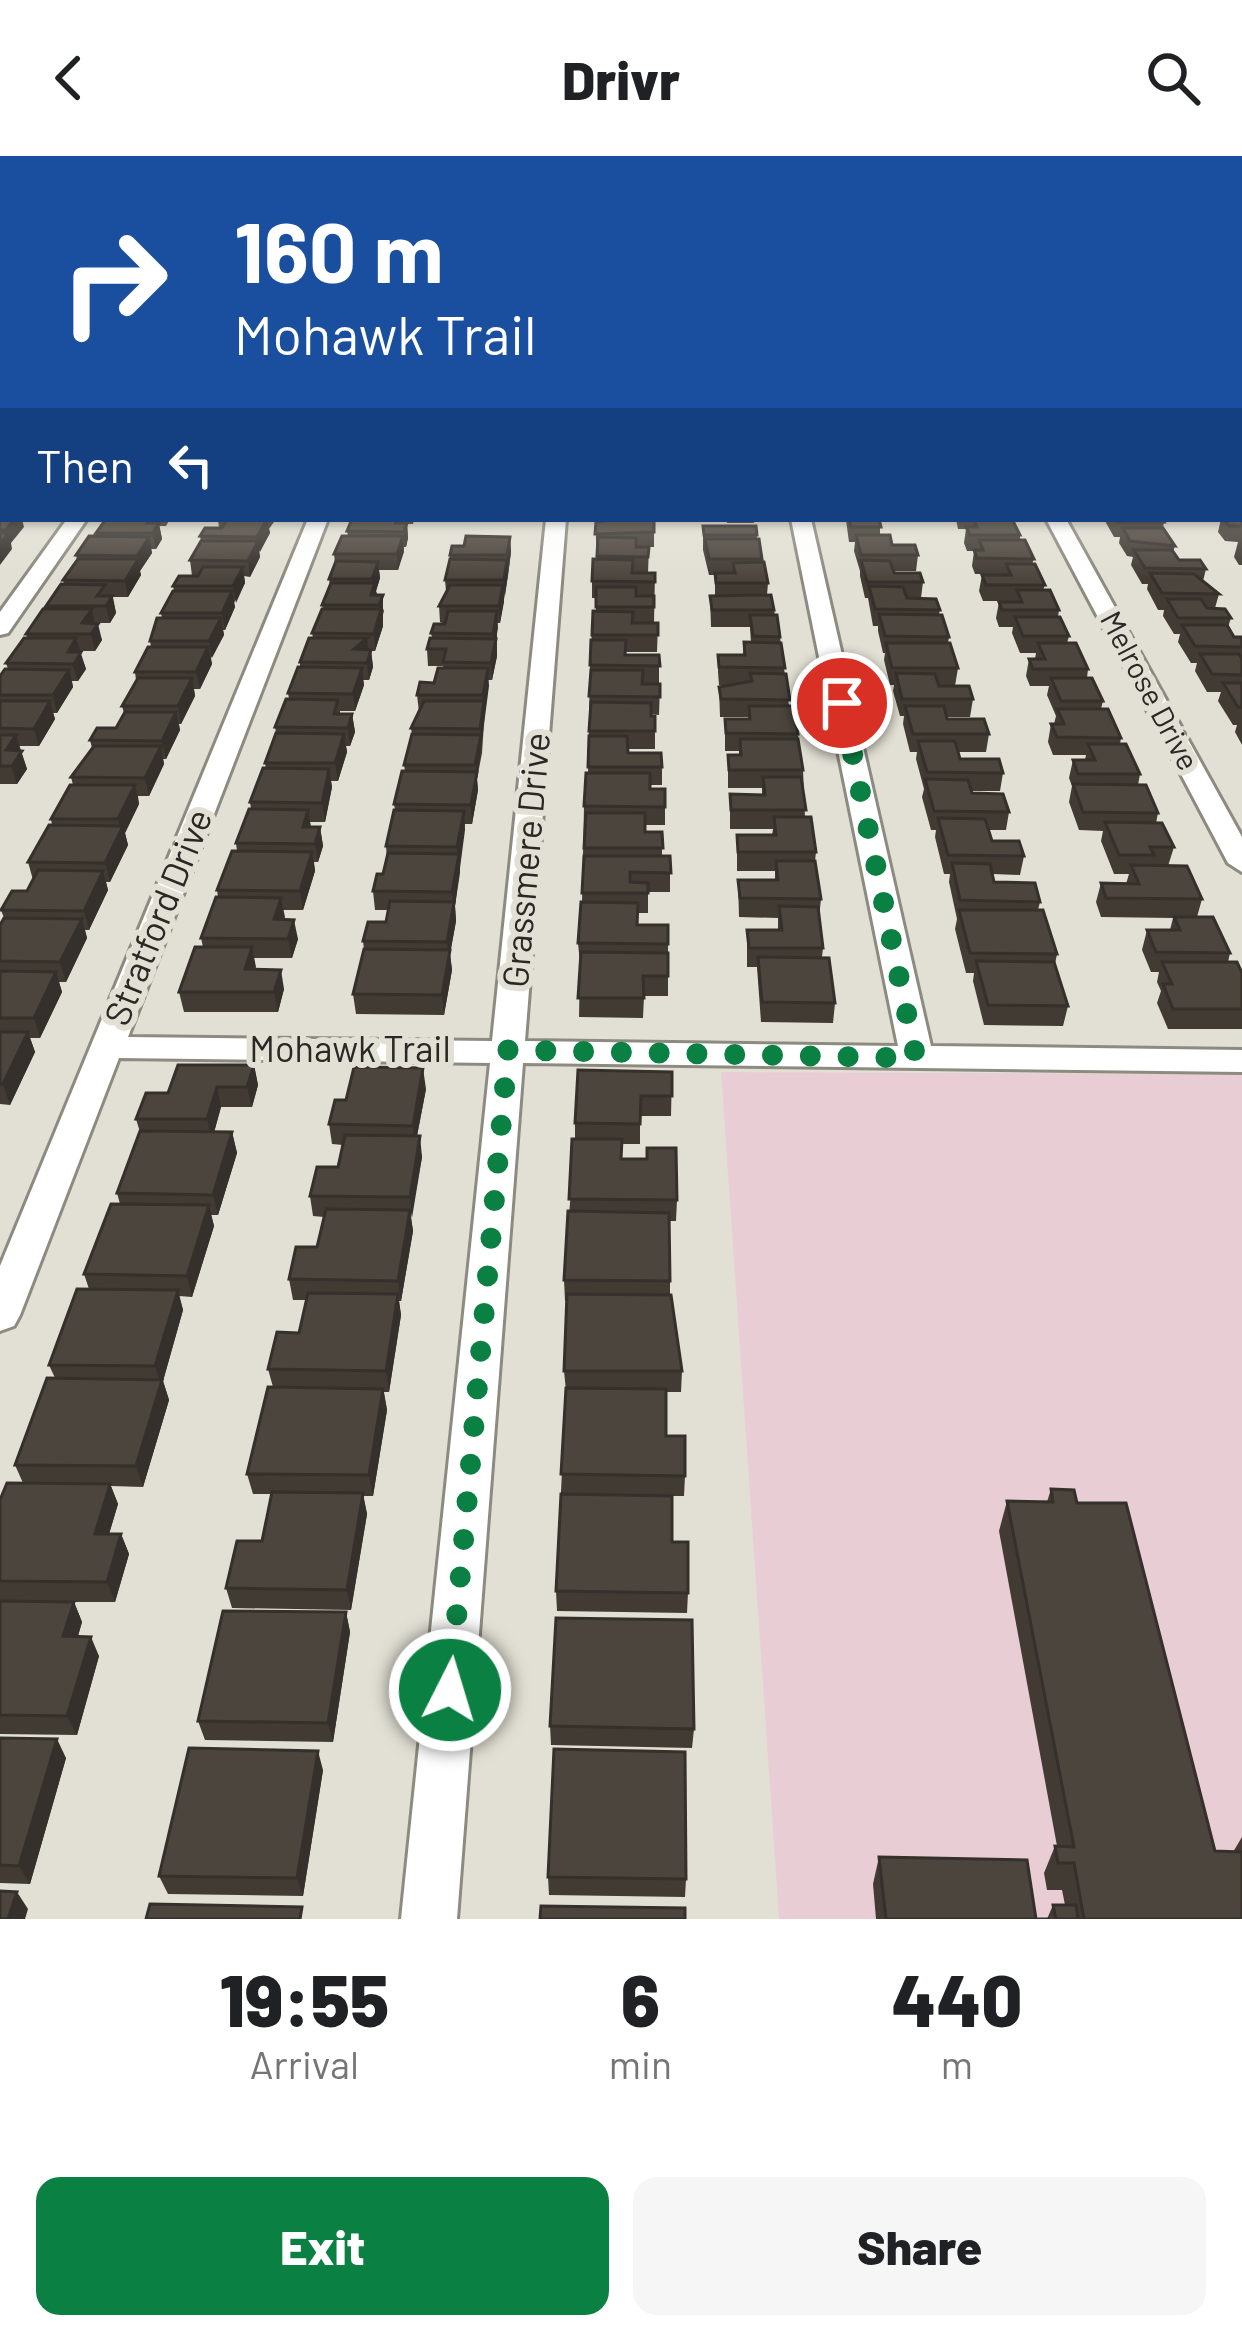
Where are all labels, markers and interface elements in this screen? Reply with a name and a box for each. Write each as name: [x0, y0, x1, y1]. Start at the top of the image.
icon: back: [36, 45, 102, 111]
icon: search: [1140, 45, 1206, 111]
text: Drivr: [562, 46, 680, 111]
text: 160 m: [234, 199, 444, 300]
icon: right: [36, 204, 192, 360]
text: Mohawk Trail: [234, 301, 536, 366]
icon: left: [158, 432, 224, 498]
text: Then: [36, 438, 134, 492]
street label: Melrose Drive: [1094, 604, 1208, 776]
pin: [791, 652, 893, 754]
icon: arrive: [809, 670, 875, 736]
street label: Grassmere Drive: [492, 731, 557, 989]
street label: Stratford Drive: [94, 802, 219, 1031]
street label: Mohawk Trail: [249, 1026, 451, 1069]
position arrow: [387, 1627, 513, 1753]
text: 19:55: [220, 1955, 389, 2041]
text: 6: [621, 1955, 660, 2041]
text: 440: [891, 1955, 1022, 2041]
text: Arrival: [250, 2040, 359, 2087]
text: min: [609, 2040, 672, 2087]
text: m: [941, 2040, 973, 2087]
button: Exit: [36, 2177, 609, 2315]
button: Share: [633, 2177, 1206, 2315]

